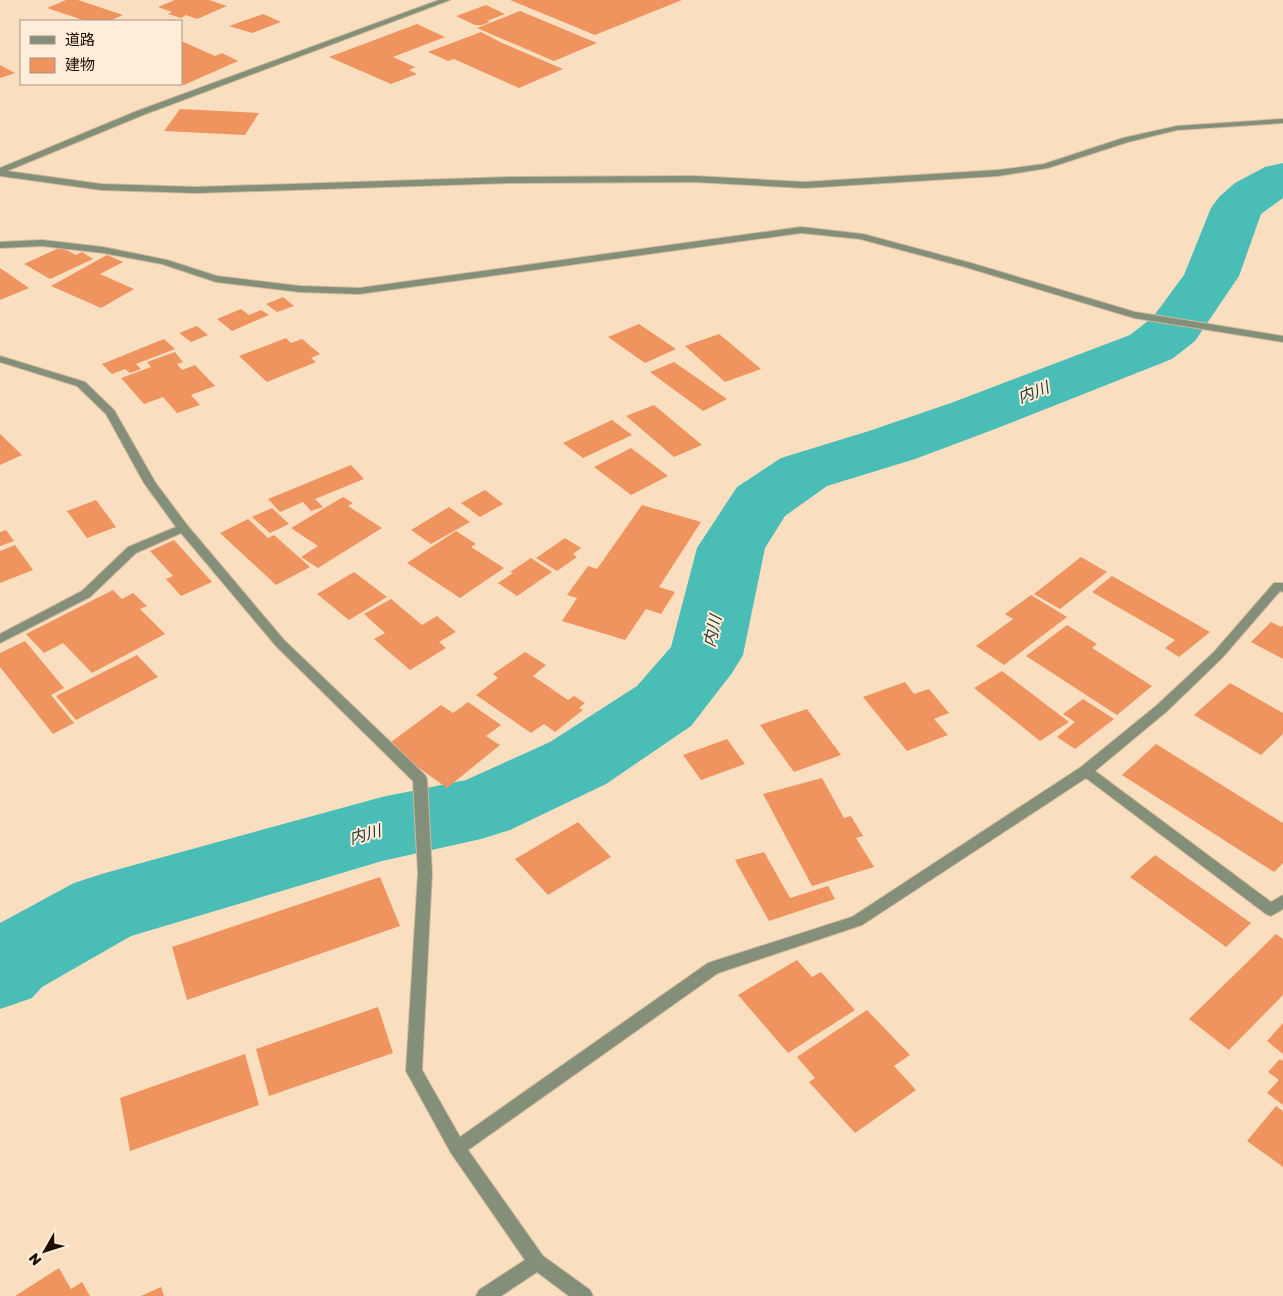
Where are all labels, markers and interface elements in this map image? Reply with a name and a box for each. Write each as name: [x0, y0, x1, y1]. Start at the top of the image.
legend: [20, 20, 182, 85]
text: 道路: [65, 30, 95, 48]
text: 建物: [65, 55, 95, 73]
water label: 内川: [1014, 376, 1053, 407]
water label: 内川: [699, 611, 726, 649]
water label: 内川: [347, 820, 385, 848]
north arrow: [20, 1226, 70, 1276]
text: N: [25, 1250, 44, 1269]

